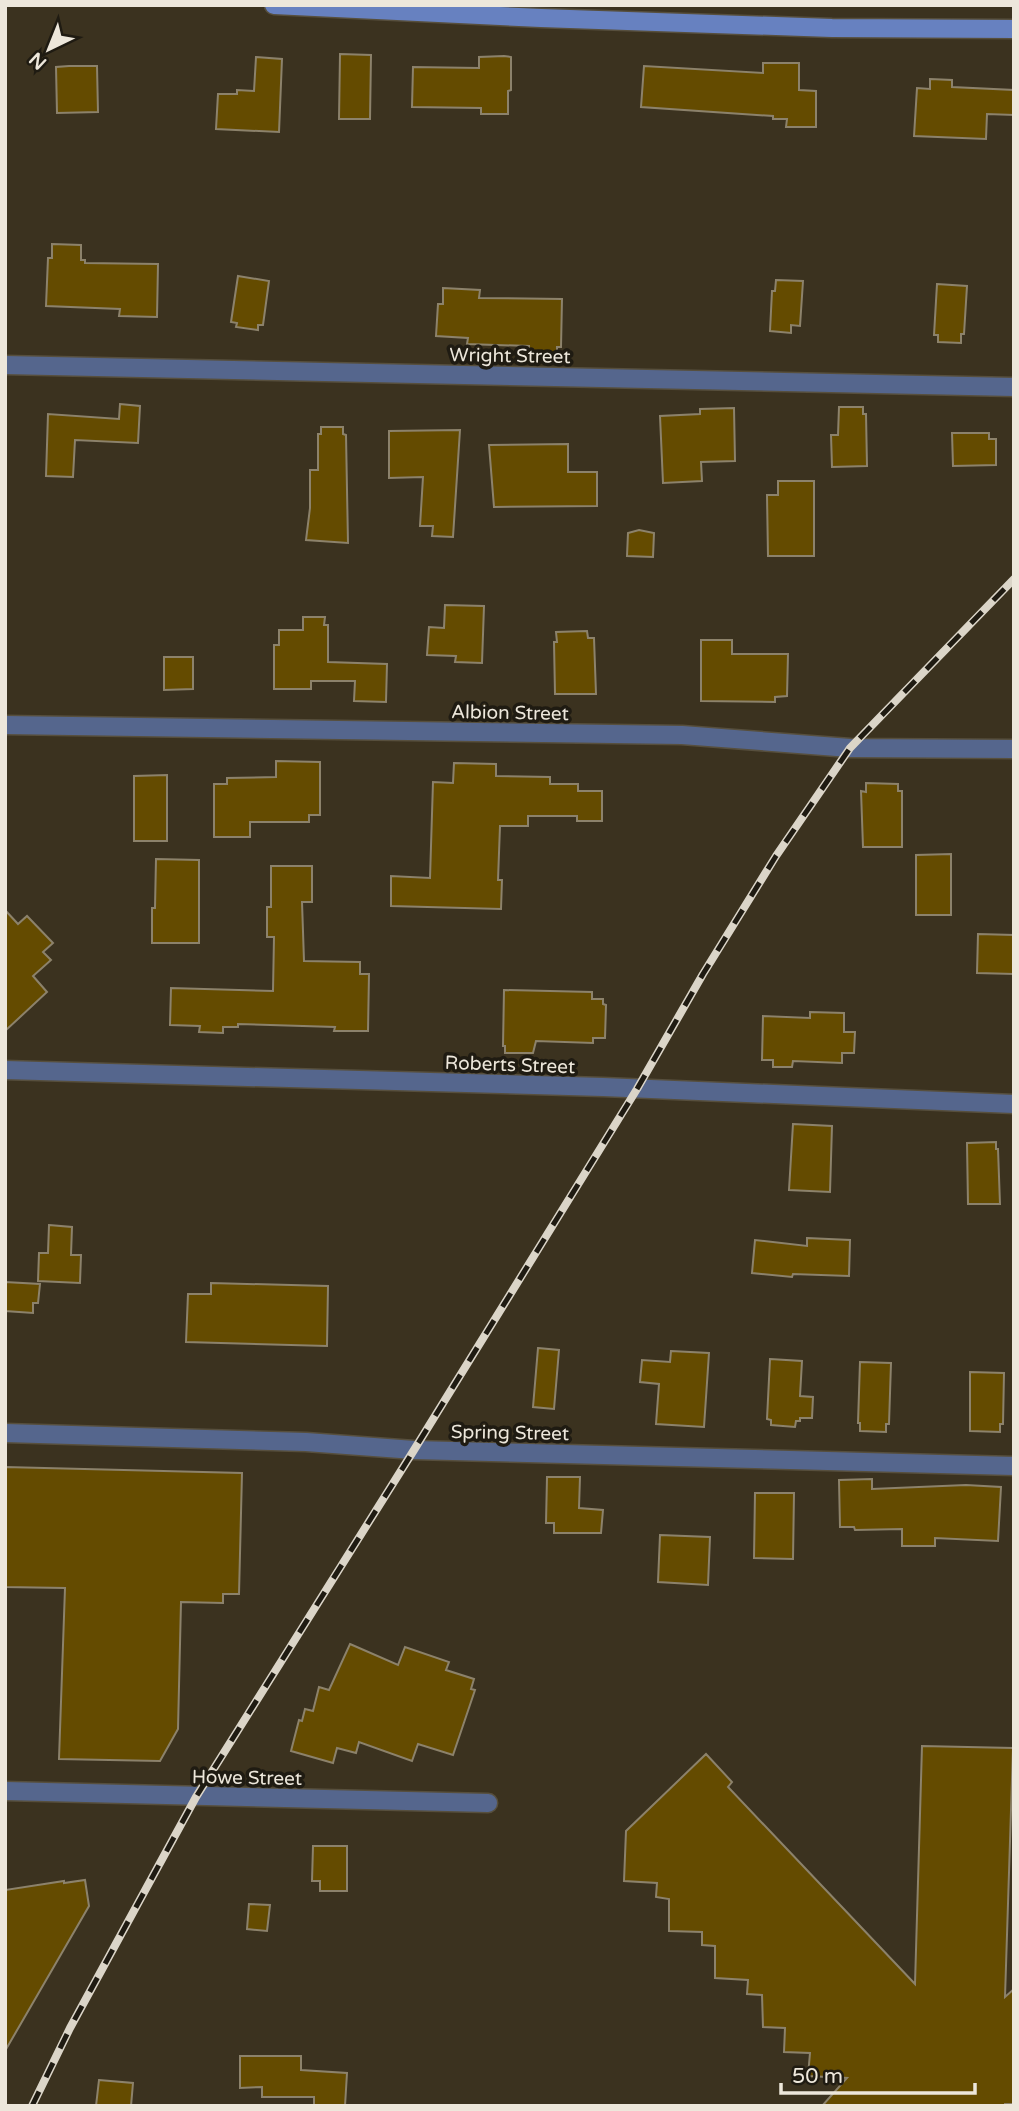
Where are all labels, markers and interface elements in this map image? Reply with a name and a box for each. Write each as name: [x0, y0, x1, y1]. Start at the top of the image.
north arrow: [14, 14, 84, 84]
text: N: [25, 47, 51, 74]
street label: Wright Street: [449, 344, 571, 368]
street label: Albion Street: [451, 701, 569, 725]
street label: Roberts Street: [444, 1052, 576, 1078]
street label: Spring Street: [451, 1421, 569, 1445]
street label: Howe Street: [192, 1766, 302, 1790]
scale bar: [781, 2052, 975, 2096]
text: 50 m: [792, 2064, 843, 2089]

